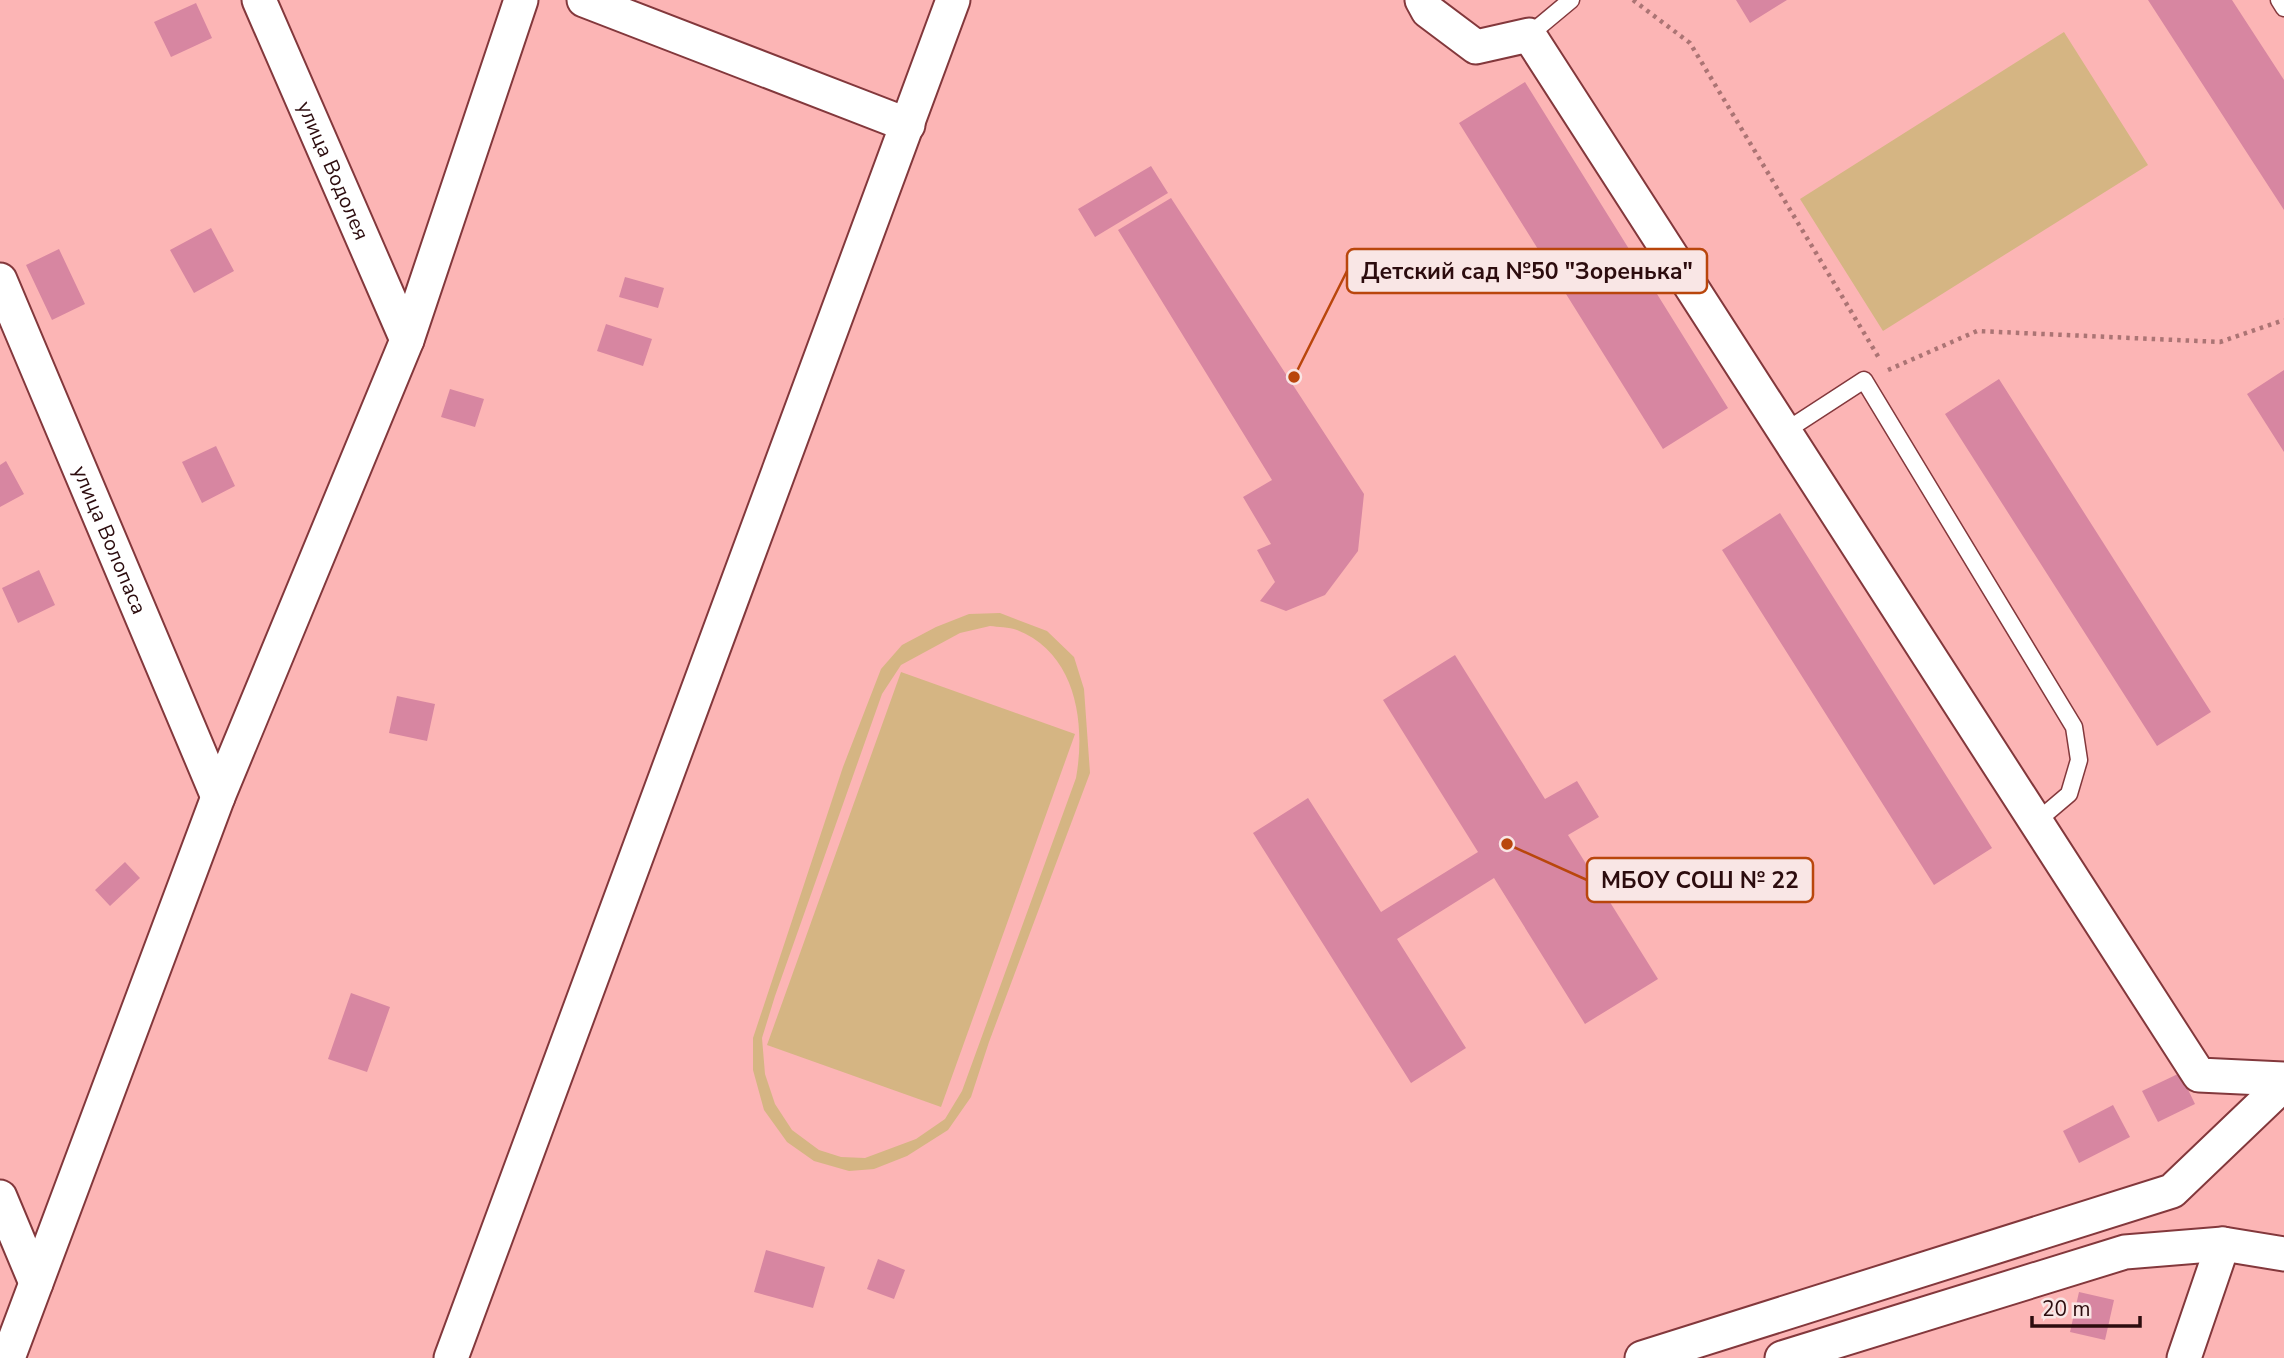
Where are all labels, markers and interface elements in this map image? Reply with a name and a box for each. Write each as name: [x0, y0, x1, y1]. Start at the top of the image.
street label: улица Водолея: [291, 97, 376, 244]
callout: Детский сад №50 "Зоренька": [1347, 249, 1707, 293]
text: Детский сад №50 "Зоренька": [1361, 256, 1693, 287]
street label: улица Волопаса: [66, 461, 153, 618]
callout: МБОУ СОШ № 22: [1587, 858, 1813, 902]
text: МБОУ СОШ № 22: [1601, 865, 1799, 896]
scale bar: [2032, 1284, 2140, 1328]
text: 20 m: [2042, 1295, 2091, 1323]

